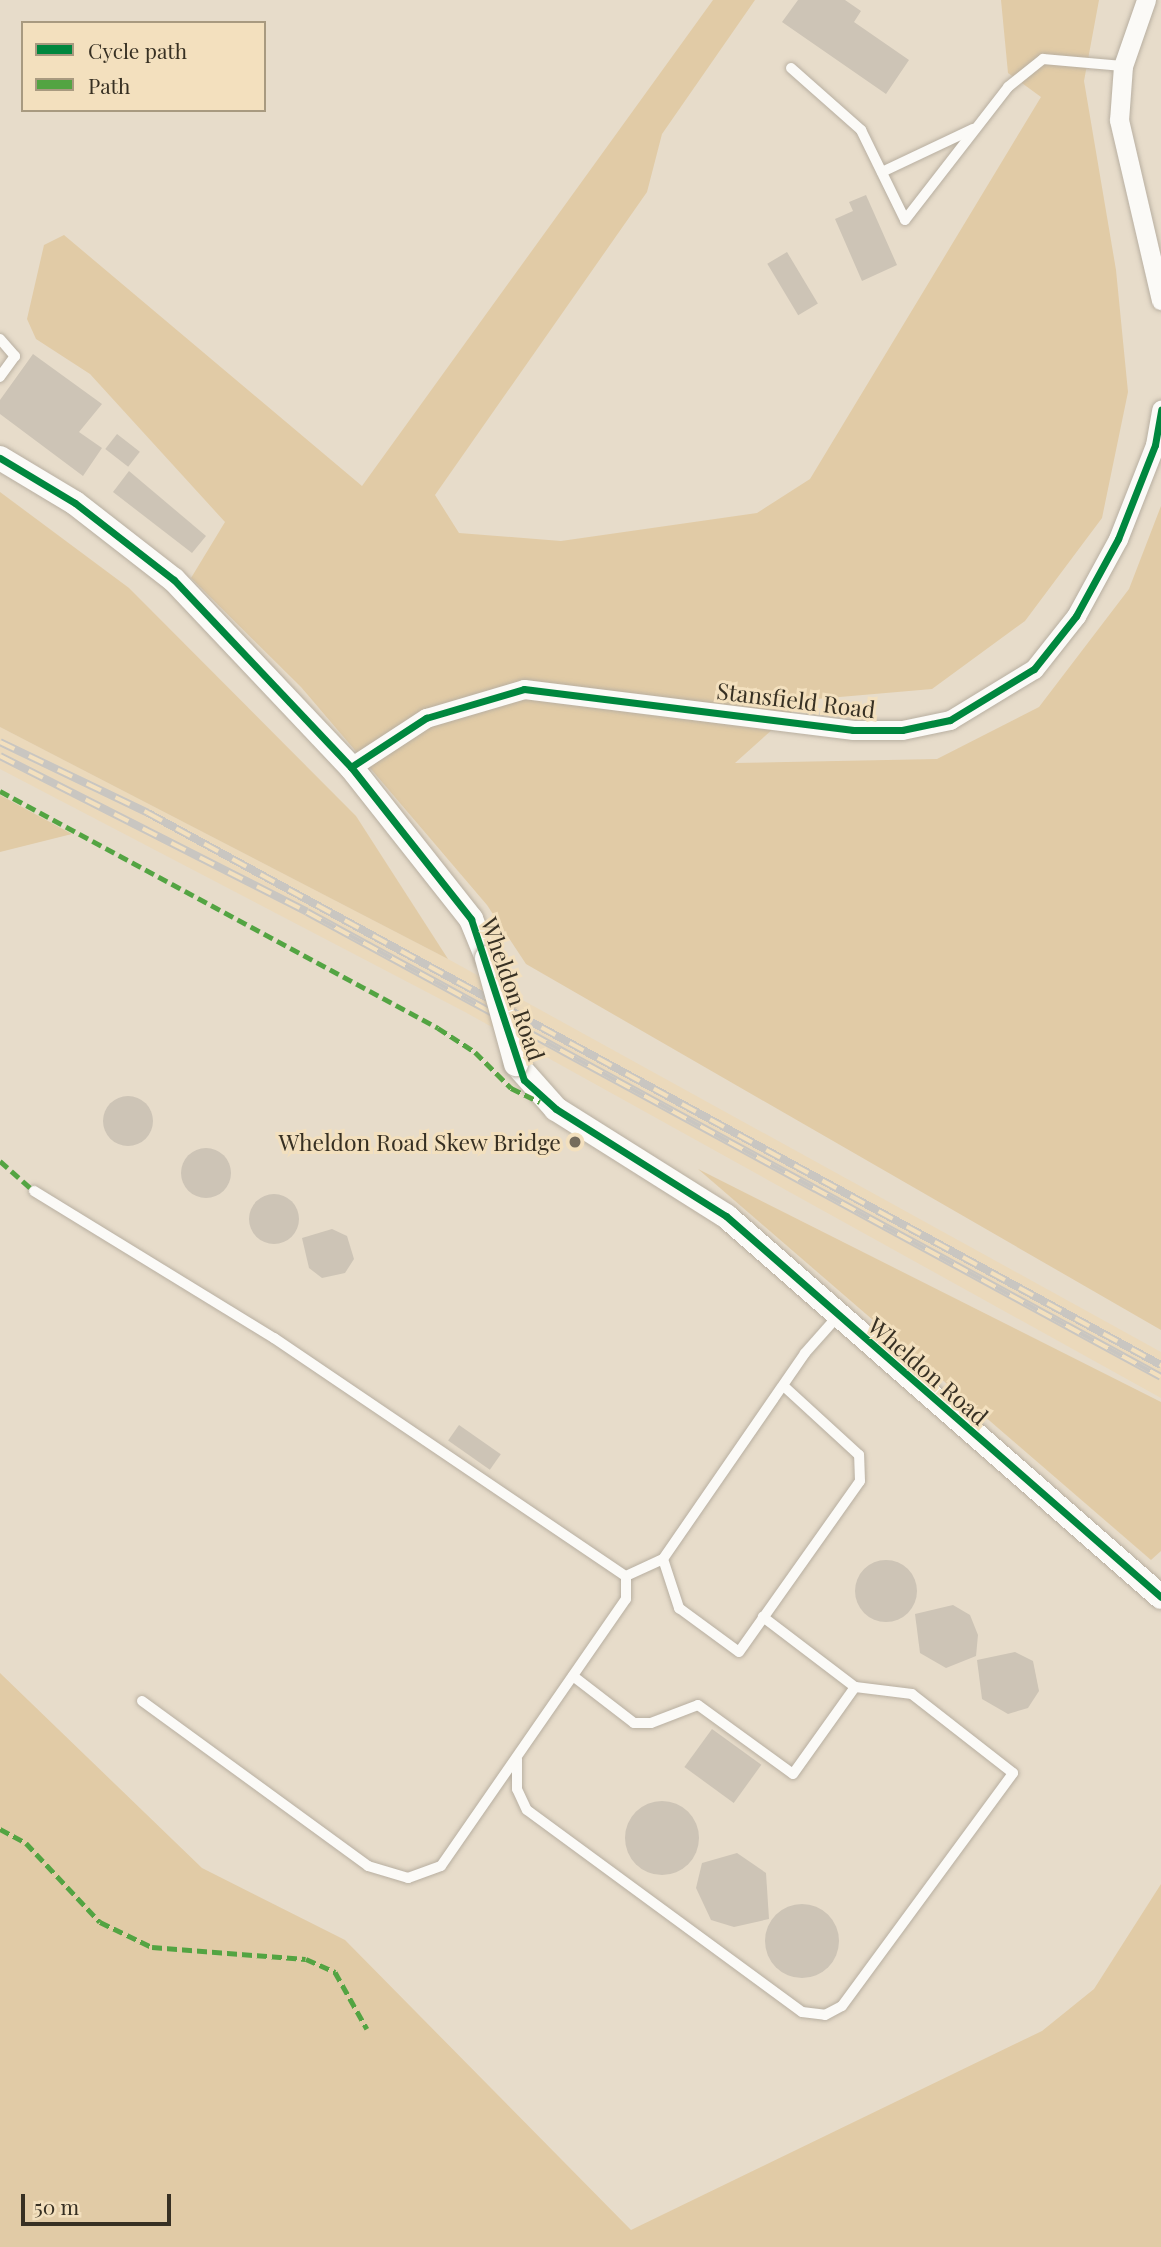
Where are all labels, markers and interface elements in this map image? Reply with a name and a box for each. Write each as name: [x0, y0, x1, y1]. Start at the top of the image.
legend: [21, 21, 266, 112]
text: Cycle path: [88, 36, 187, 64]
text: Path: [88, 71, 130, 99]
street label: Stansfield Road: [715, 677, 877, 723]
street label: Wheldon Road: [476, 914, 550, 1064]
place label: Wheldon Road Skew Bridge: [278, 1128, 561, 1156]
marker: Wheldon Road Skew Bridge: [567, 1134, 583, 1150]
street label: Wheldon Road: [862, 1311, 994, 1431]
scale bar: [24, 2180, 175, 2224]
text: 50 m: [34, 2192, 79, 2220]

